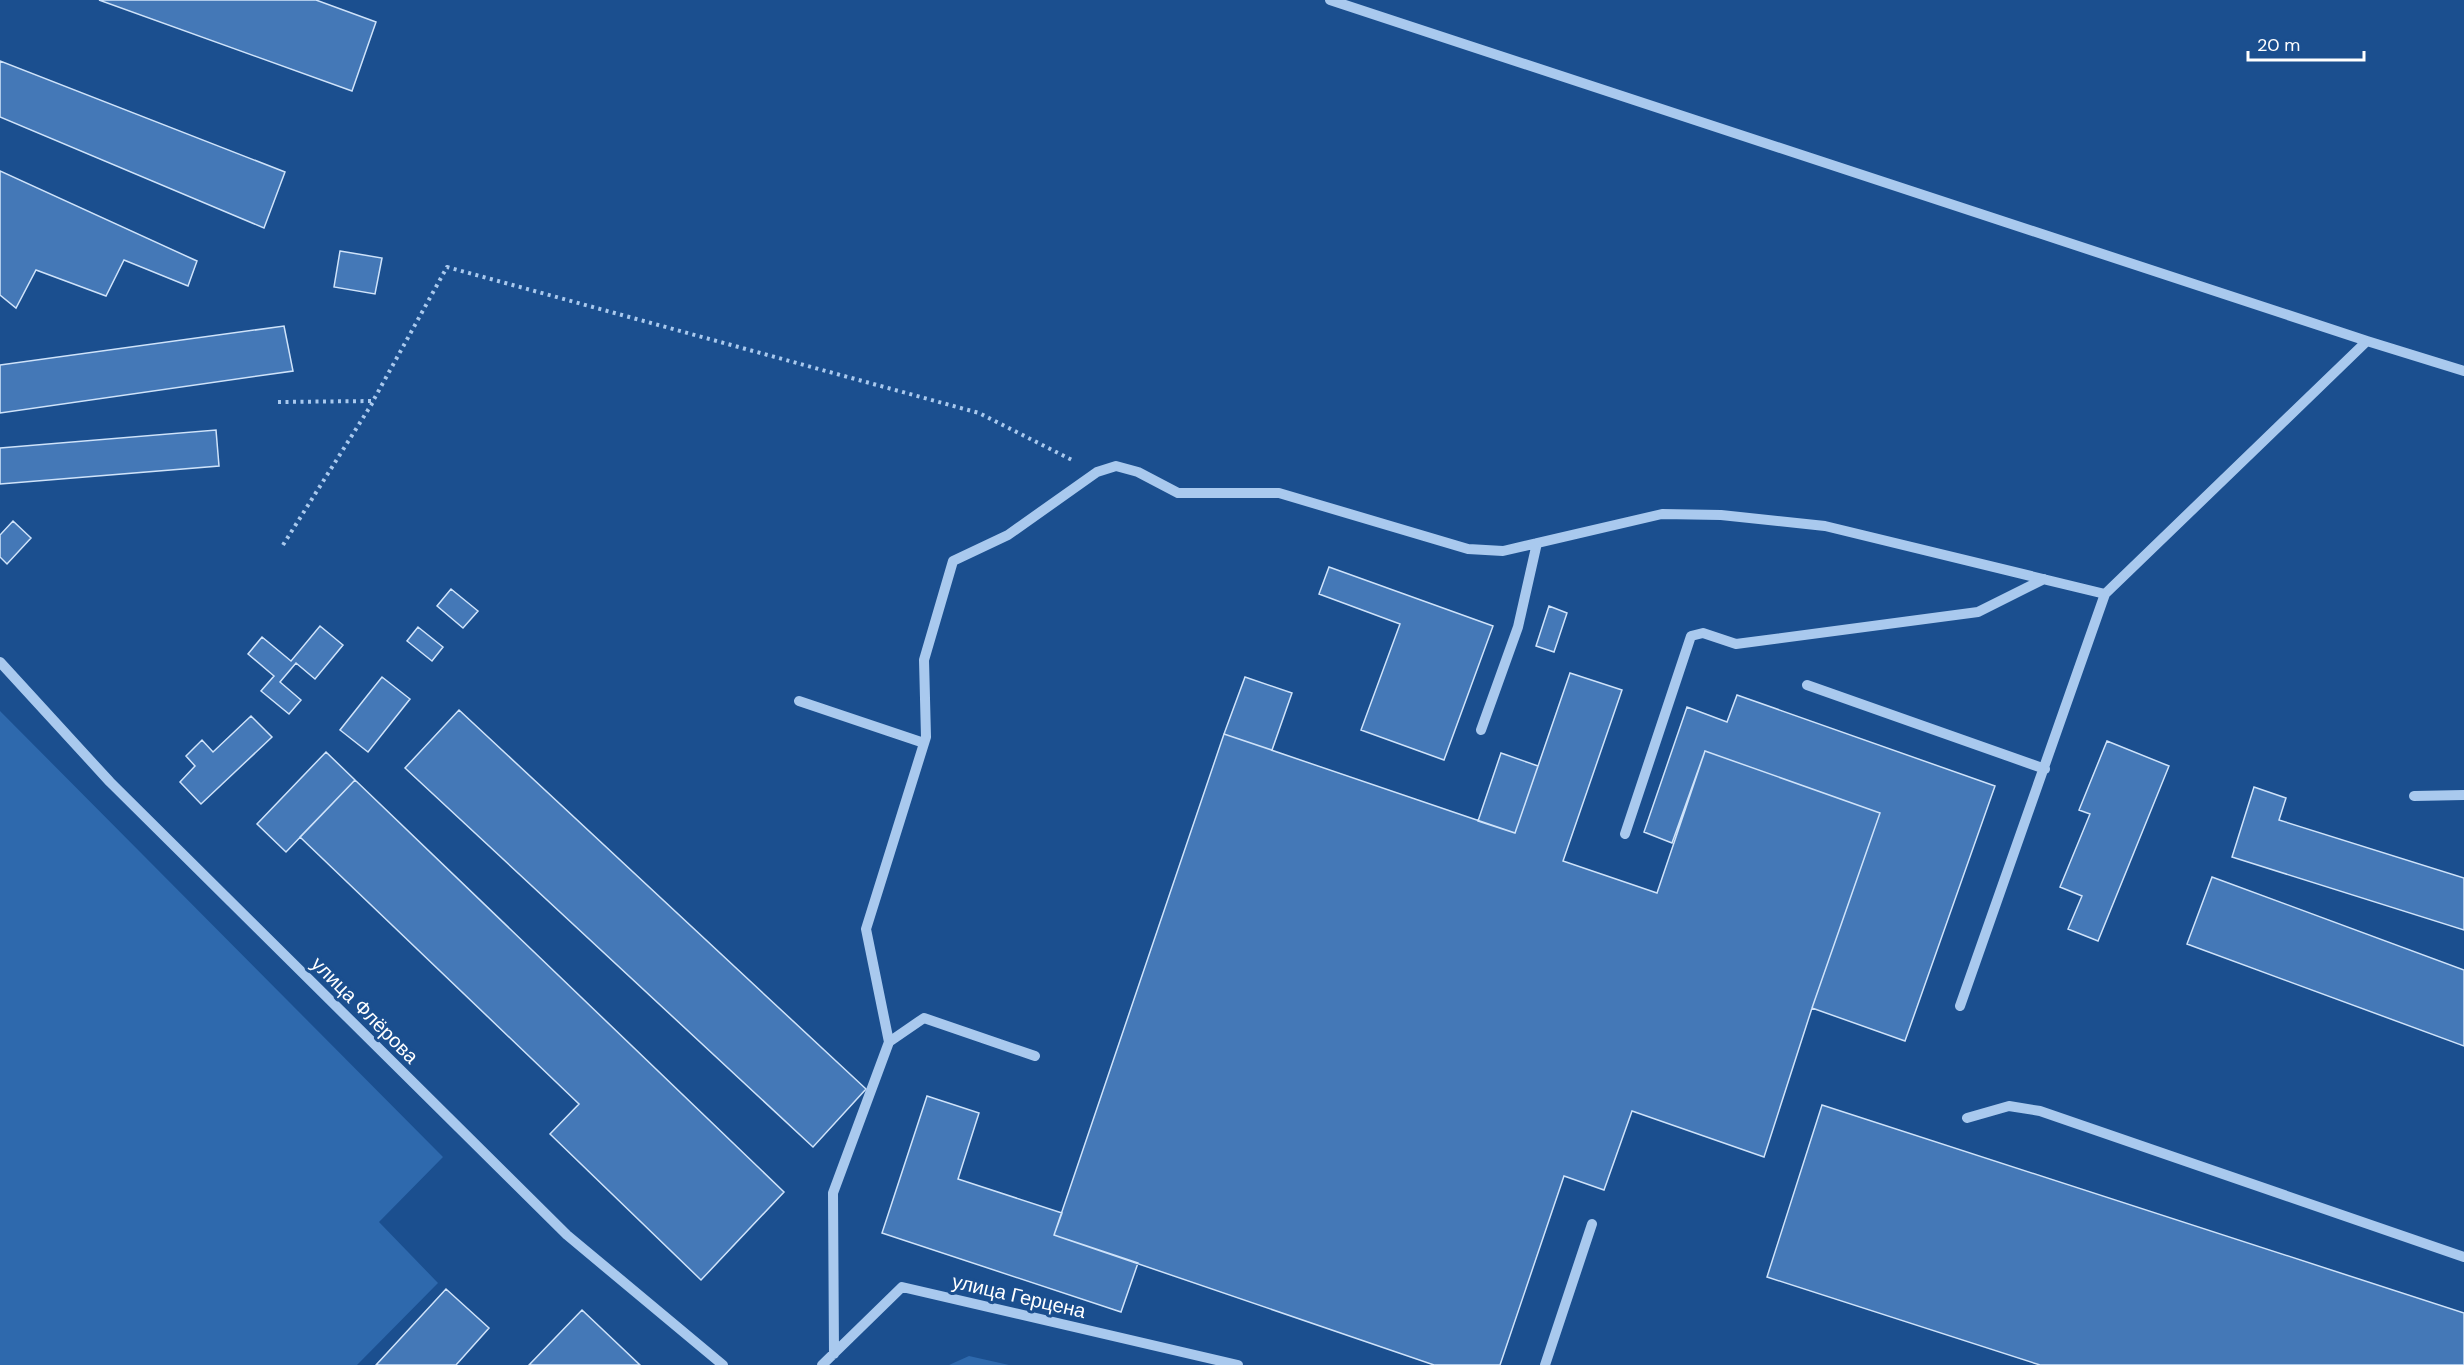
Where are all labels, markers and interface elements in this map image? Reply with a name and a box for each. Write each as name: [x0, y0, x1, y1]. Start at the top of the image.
scale bar: [2248, 24, 2364, 62]
text: 20 m: [2257, 33, 2300, 57]
street label: улица Флёрова: [306, 951, 425, 1070]
street label: улица Герцена: [950, 1268, 1089, 1324]

